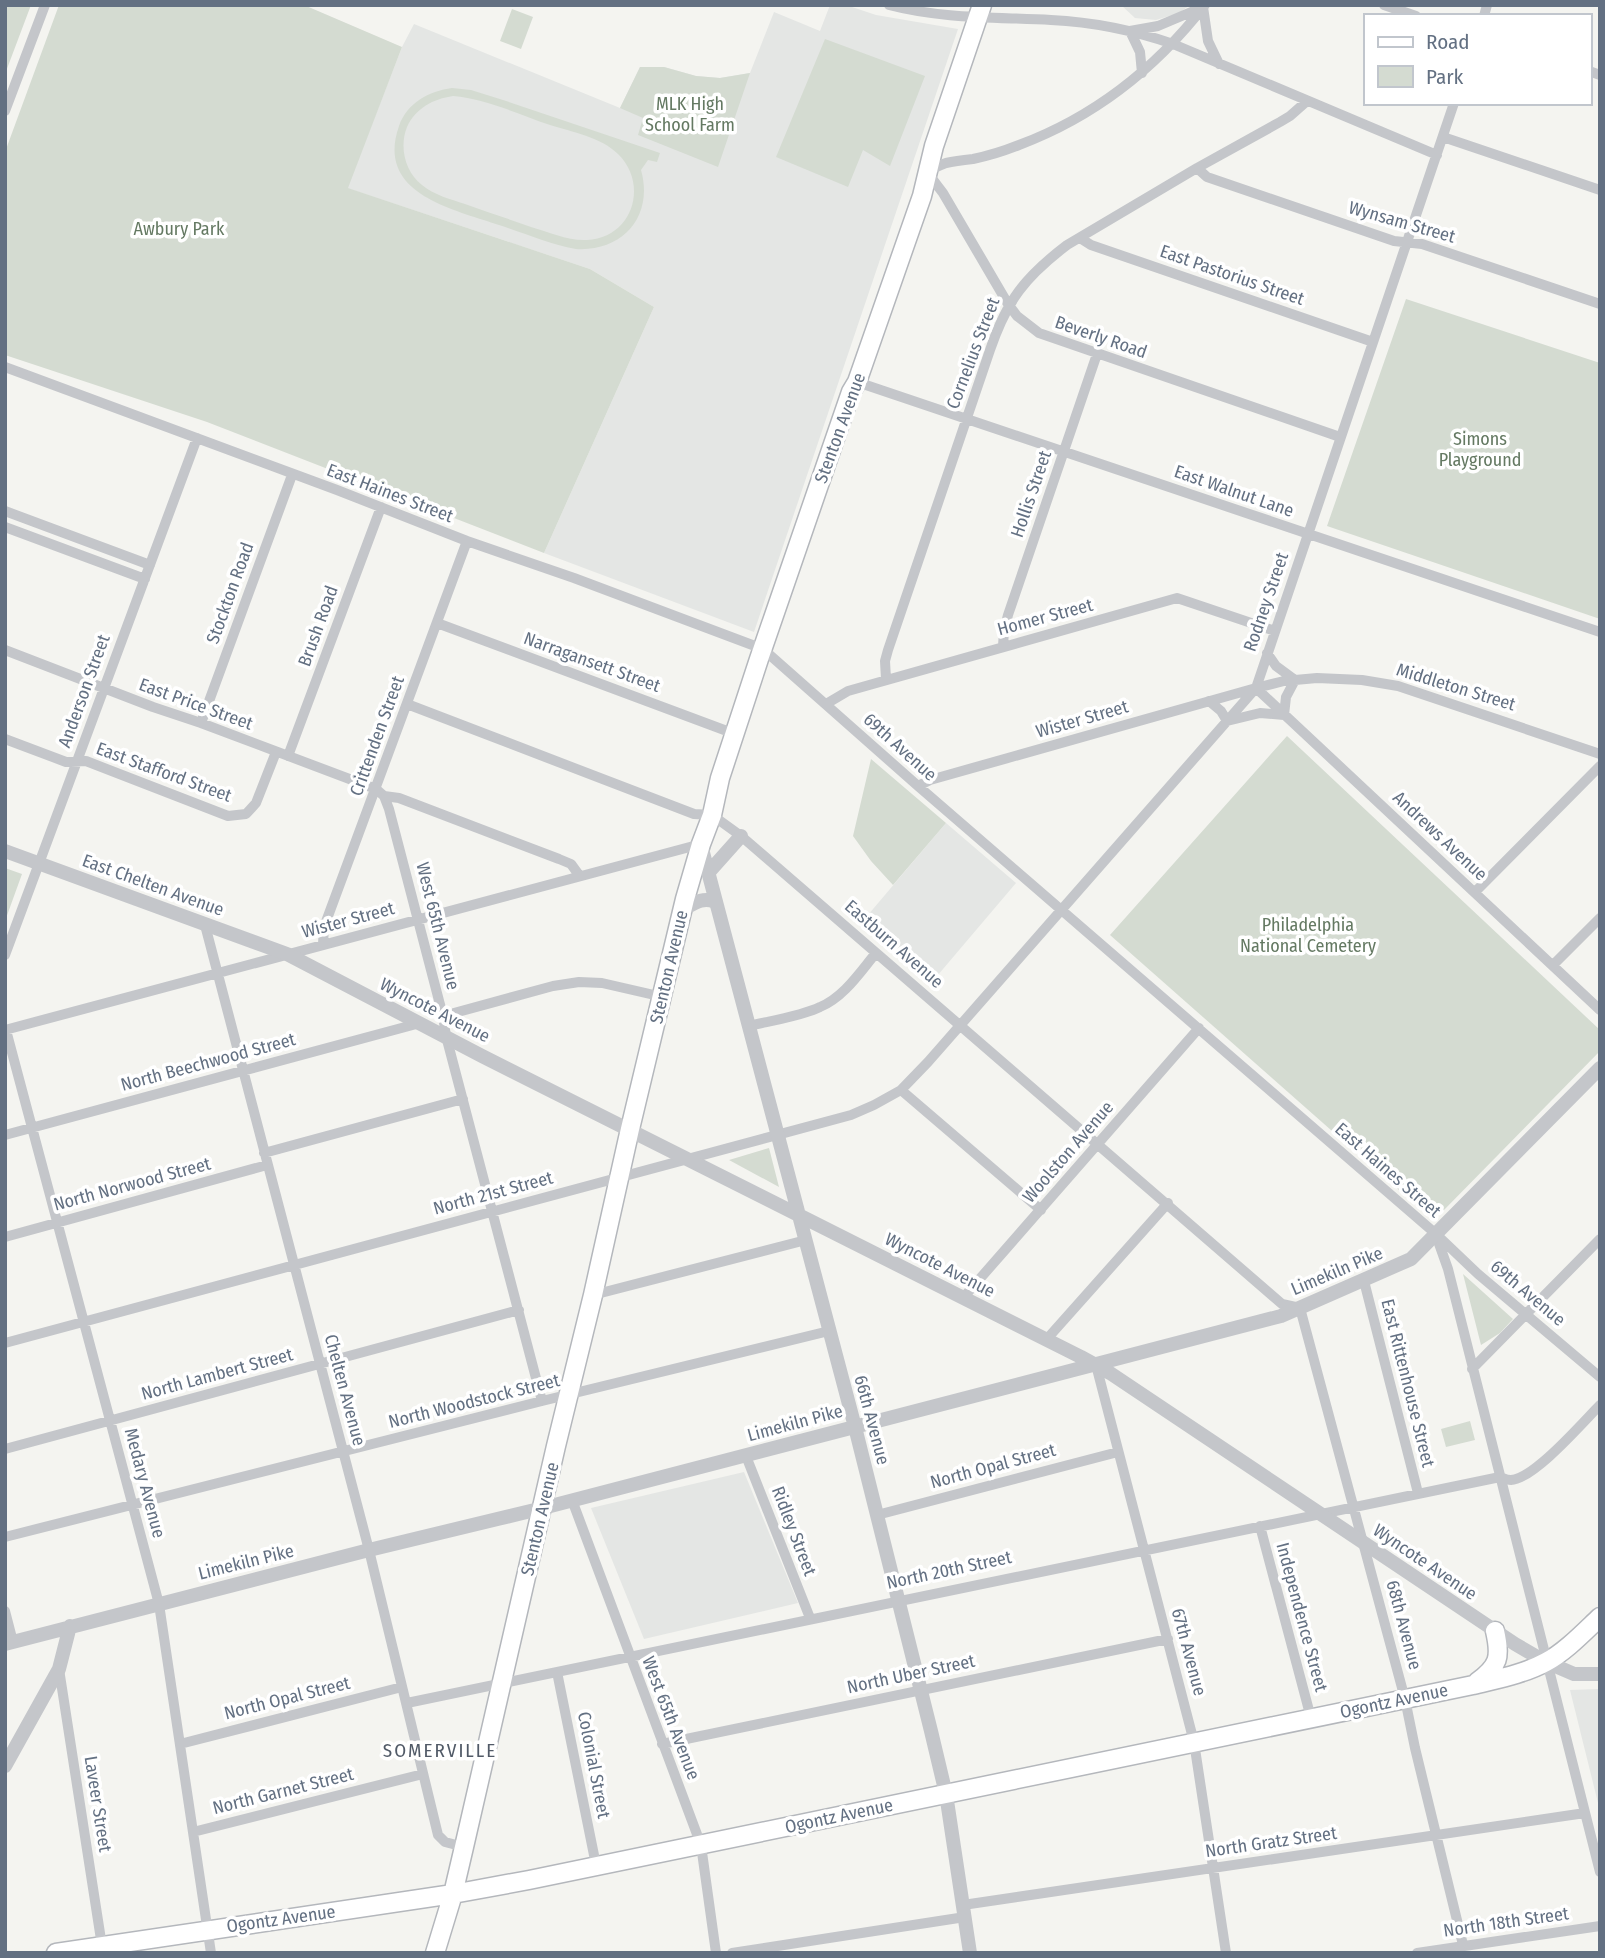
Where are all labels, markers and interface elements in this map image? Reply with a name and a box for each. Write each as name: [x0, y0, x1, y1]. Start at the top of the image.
legend: [1364, 14, 1591, 105]
text: Road: [1426, 29, 1470, 55]
text: Park: [1426, 64, 1464, 90]
park label: MLK High School Farm: [645, 93, 735, 136]
street label: Wynsam Street: [1346, 196, 1458, 248]
park label: Awbury Park: [134, 218, 225, 240]
street label: East Pastorius Street: [1157, 240, 1307, 310]
street label: Cornelius Street: [942, 294, 1004, 412]
street label: Beverly Road: [1052, 311, 1150, 363]
street label: Stenton Avenue: [810, 370, 870, 486]
park label: Simons Playground: [1439, 428, 1521, 471]
street label: Hollis Street: [1006, 447, 1056, 540]
street label: East Haines Street: [324, 459, 456, 527]
street label: East Walnut Lane: [1171, 460, 1297, 522]
street label: Stockton Road: [201, 539, 259, 647]
street label: Rodney Street: [1239, 549, 1293, 655]
street label: Brush Road: [293, 583, 343, 669]
street label: Homer Street: [995, 594, 1095, 640]
street label: Narragansett Street: [521, 627, 663, 697]
street label: Anderson Street: [53, 631, 115, 751]
street label: Middleton Street: [1394, 658, 1518, 716]
street label: East Price Street: [136, 673, 256, 735]
street label: Crittenden Street: [345, 673, 409, 799]
street label: Wister Street: [1033, 695, 1131, 743]
street label: 69th Avenue: [859, 708, 941, 786]
street label: East Stafford Street: [93, 737, 235, 807]
street label: Andrews Avenue: [1388, 787, 1492, 885]
street label: East Chelten Avenue: [79, 849, 227, 921]
street label: West 65th Avenue: [412, 860, 465, 992]
street label: Eastburn Avenue: [840, 895, 948, 993]
street label: Wister Street: [299, 897, 397, 943]
street label: Stenton Avenue: [645, 908, 693, 1026]
park label: Philadelphia National Cemetery: [1240, 914, 1376, 957]
street label: Wyncote Avenue: [376, 973, 494, 1047]
street label: North Beechwood Street: [118, 1028, 298, 1096]
street label: Woolston Avenue: [1018, 1097, 1118, 1207]
street label: East Haines Street: [1330, 1118, 1446, 1222]
street label: North Norwood Street: [51, 1152, 213, 1216]
street label: North 21st Street: [431, 1166, 555, 1220]
street label: Wyncote Avenue: [881, 1228, 999, 1302]
street label: Limekiln Pike: [1288, 1242, 1386, 1300]
street label: 69th Avenue: [1486, 1255, 1570, 1331]
street label: East Rittenhouse Street: [1376, 1297, 1440, 1469]
street label: Chelten Avenue: [320, 1332, 370, 1448]
street label: North Lambert Street: [139, 1343, 295, 1405]
street label: North Woodstock Street: [386, 1369, 562, 1433]
street label: 66th Avenue: [850, 1373, 894, 1467]
street label: Limekiln Pike: [745, 1400, 845, 1446]
street label: Medary Avenue: [120, 1426, 170, 1540]
street label: North Opal Street: [928, 1439, 1058, 1493]
street label: Stenton Avenue: [516, 1460, 564, 1578]
street label: Ridley Street: [767, 1483, 821, 1579]
street label: Wyncote Avenue: [1369, 1519, 1481, 1605]
street label: Limekiln Pike: [196, 1539, 296, 1584]
street label: Independence Street: [1272, 1540, 1333, 1694]
street label: North 20th Street: [884, 1546, 1014, 1594]
street label: 68th Avenue: [1382, 1578, 1427, 1672]
street label: 67th Avenue: [1167, 1606, 1211, 1698]
street label: North Uber Street: [845, 1650, 977, 1698]
street label: West 65th Avenue: [637, 1653, 705, 1783]
street label: North Opal Street: [222, 1672, 352, 1724]
street label: Ogontz Avenue: [1338, 1679, 1450, 1723]
street label: Colonial Street: [573, 1710, 615, 1820]
district label: SOMERVILLE: [383, 1739, 497, 1762]
street label: Laveer Street: [80, 1754, 116, 1854]
street label: North Garnet Street: [210, 1763, 356, 1819]
street label: Ogontz Avenue: [783, 1794, 895, 1838]
street label: North Gratz Street: [1204, 1822, 1338, 1862]
street label: Ogontz Avenue: [225, 1900, 337, 1938]
street label: North 18th Street: [1442, 1902, 1570, 1942]

